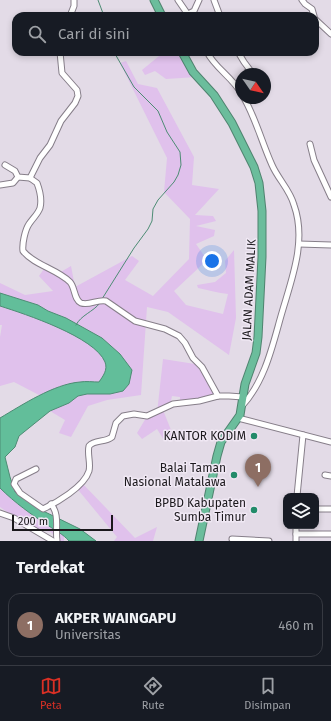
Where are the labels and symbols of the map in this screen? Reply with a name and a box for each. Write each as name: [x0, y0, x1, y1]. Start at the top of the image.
north arrow: [235, 68, 271, 104]
street label: JALAN ADAM MALIK: [239, 238, 259, 341]
your location: [202, 251, 222, 271]
place label: KANTOR KODIM: [164, 429, 246, 443]
marker: KANTOR KODIM: [249, 431, 259, 441]
pin: 1: [245, 454, 271, 487]
place label: Balai Taman Nasional Matalawa: [124, 461, 226, 489]
marker: Balai Taman Nasional Matalawa: [229, 470, 239, 480]
place label: BPBD Kabupaten Sumba Timur: [155, 496, 246, 524]
marker: BPBD Kabupaten Sumba Timur: [249, 505, 259, 515]
scale bar: [12, 513, 113, 532]

